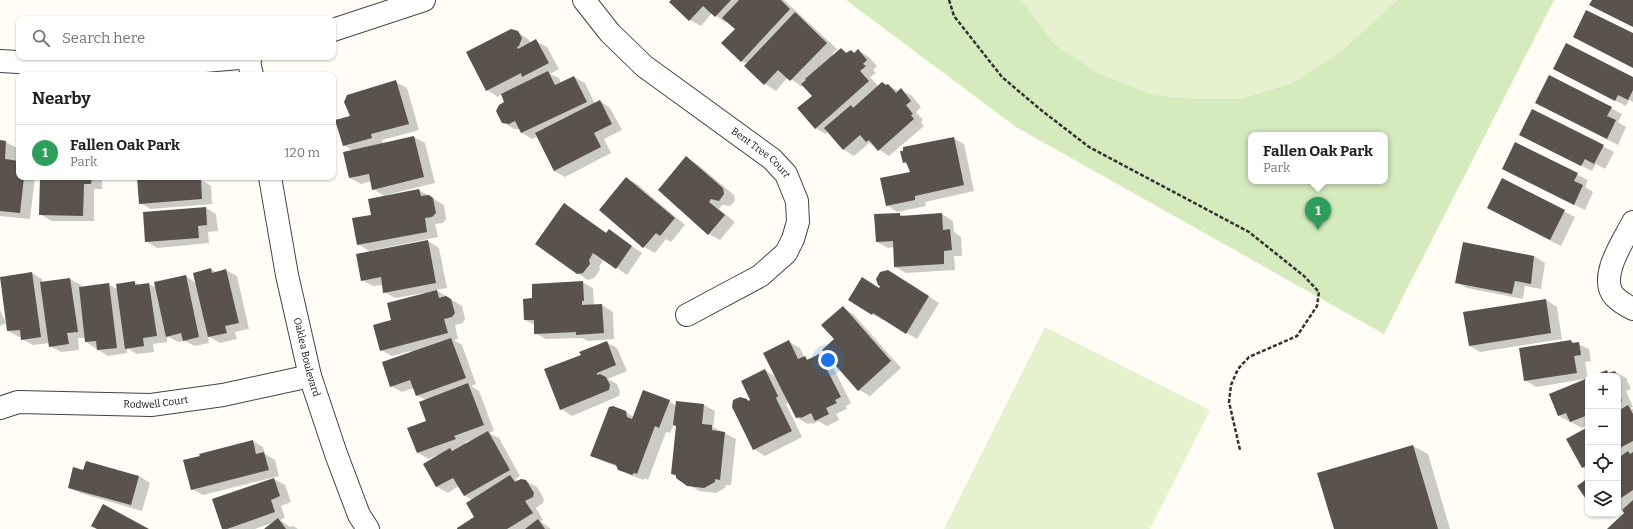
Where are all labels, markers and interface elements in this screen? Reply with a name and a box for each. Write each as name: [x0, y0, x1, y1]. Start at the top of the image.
search box: [16, 16, 336, 60]
icon: search: [30, 27, 52, 49]
text: Search here: [62, 29, 145, 47]
text: Nearby: [32, 88, 91, 109]
street label: Bent Tree Court: [729, 125, 793, 180]
popup: [1248, 132, 1388, 184]
text: Fallen Oak Park: [70, 136, 180, 154]
text: Fallen Oak Park: [1263, 142, 1373, 160]
text: 1: [42, 145, 48, 160]
text: 120 m: [284, 145, 320, 160]
text: Park: [70, 154, 97, 169]
text: Park: [1263, 160, 1290, 175]
pin: 1: [1305, 197, 1331, 230]
street label: Oaklea Boulevard: [291, 316, 323, 398]
your location: [818, 350, 838, 370]
map controls: [1585, 373, 1621, 517]
button: +: [1585, 373, 1621, 409]
street label: Rodwell Court: [123, 394, 189, 411]
button: −: [1585, 409, 1621, 445]
button: locate: [1585, 445, 1621, 481]
button: layers: [1585, 481, 1621, 517]

